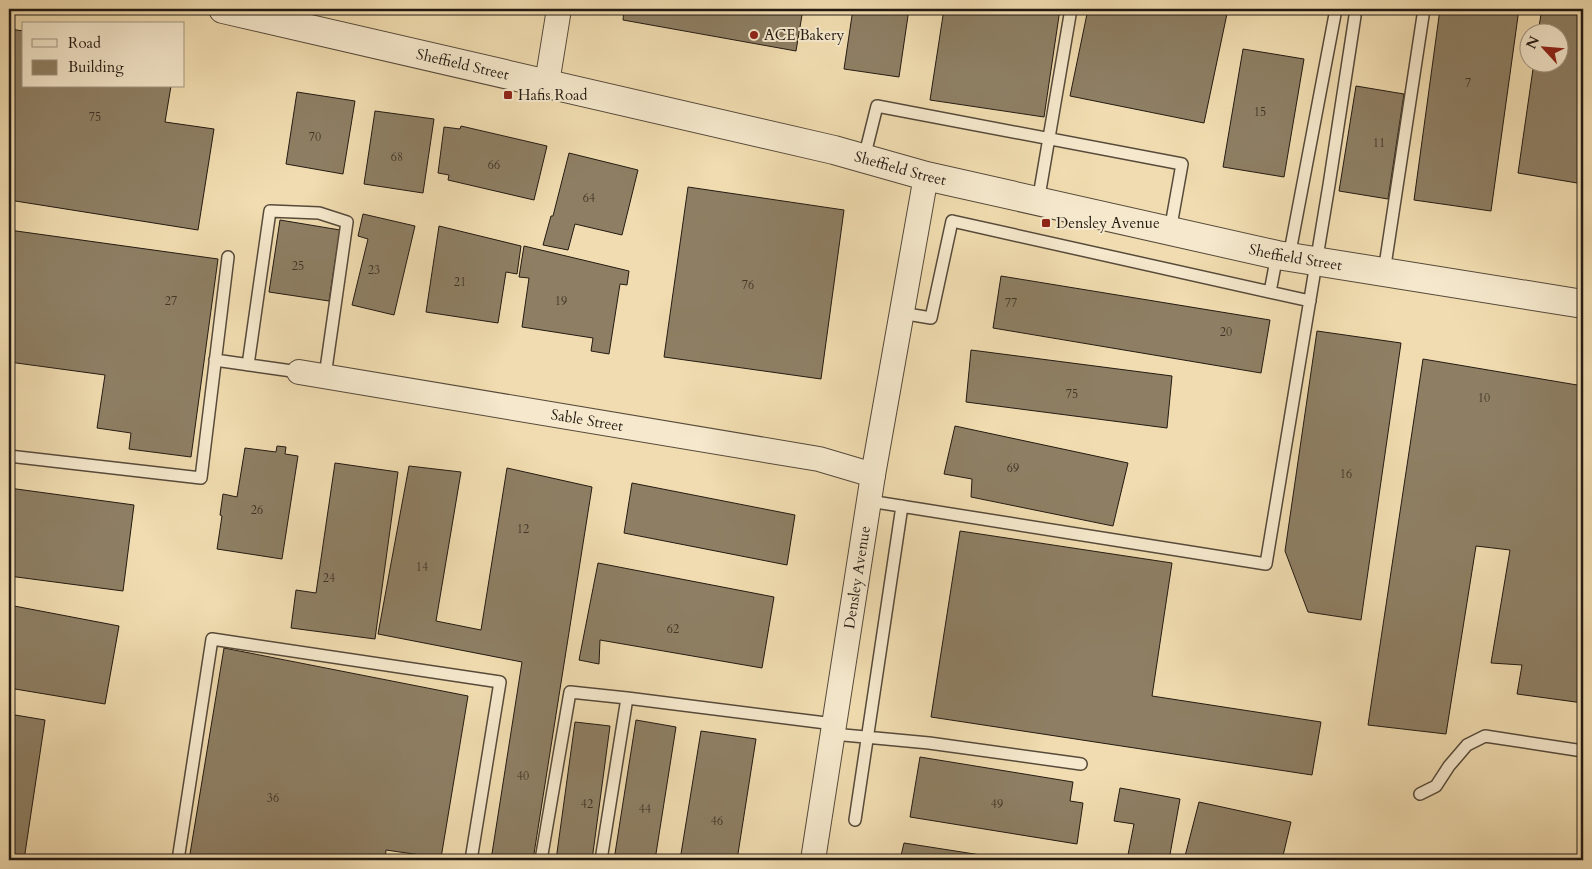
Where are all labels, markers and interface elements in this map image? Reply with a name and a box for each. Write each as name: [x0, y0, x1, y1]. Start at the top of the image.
legend: [22, 22, 185, 88]
north arrow: [1520, 22, 1570, 72]
place label: ACE Bakery: [764, 25, 844, 45]
marker: ACE Bakery: [748, 29, 760, 41]
text: Road: [68, 33, 101, 53]
text: N: [1522, 33, 1544, 52]
street label: Sheffield Street: [415, 44, 511, 85]
text: Building: [68, 57, 124, 77]
house number: 7: [1465, 75, 1471, 91]
place label: Hafis Road: [518, 85, 587, 105]
marker: Hafis Road: [502, 89, 514, 101]
house number: 15: [1254, 104, 1266, 120]
house number: 75: [89, 109, 101, 125]
house number: 70: [309, 129, 321, 145]
house number: 11: [1373, 135, 1385, 151]
street label: Sheffield Street: [852, 146, 948, 190]
house number: 68: [391, 149, 403, 165]
house number: 66: [488, 157, 500, 173]
house number: 64: [583, 190, 595, 206]
place label: Densley Avenue: [1056, 213, 1160, 233]
marker: Densley Avenue: [1040, 217, 1052, 229]
street label: Sheffield Street: [1247, 239, 1344, 275]
house number: 25: [292, 258, 304, 274]
house number: 23: [368, 262, 380, 278]
house number: 21: [454, 274, 466, 290]
house number: 76: [742, 277, 754, 293]
house number: 27: [165, 293, 177, 309]
house number: 19: [555, 293, 567, 309]
house number: 77: [1005, 295, 1017, 311]
house number: 20: [1220, 324, 1232, 340]
house number: 75: [1066, 386, 1078, 402]
house number: 10: [1478, 390, 1490, 406]
street label: Sable Street: [549, 404, 625, 436]
house number: 69: [1007, 460, 1019, 476]
house number: 16: [1340, 466, 1352, 482]
house number: 26: [251, 502, 263, 518]
house number: 12: [517, 521, 529, 537]
street label: Densley Avenue: [839, 524, 875, 630]
house number: 14: [416, 559, 428, 575]
house number: 24: [323, 570, 335, 586]
house number: 62: [667, 621, 679, 637]
house number: 40: [517, 768, 529, 784]
house number: 36: [267, 790, 279, 806]
house number: 42: [581, 796, 593, 812]
house number: 49: [991, 796, 1003, 812]
house number: 44: [639, 801, 651, 817]
house number: 46: [711, 813, 723, 829]

